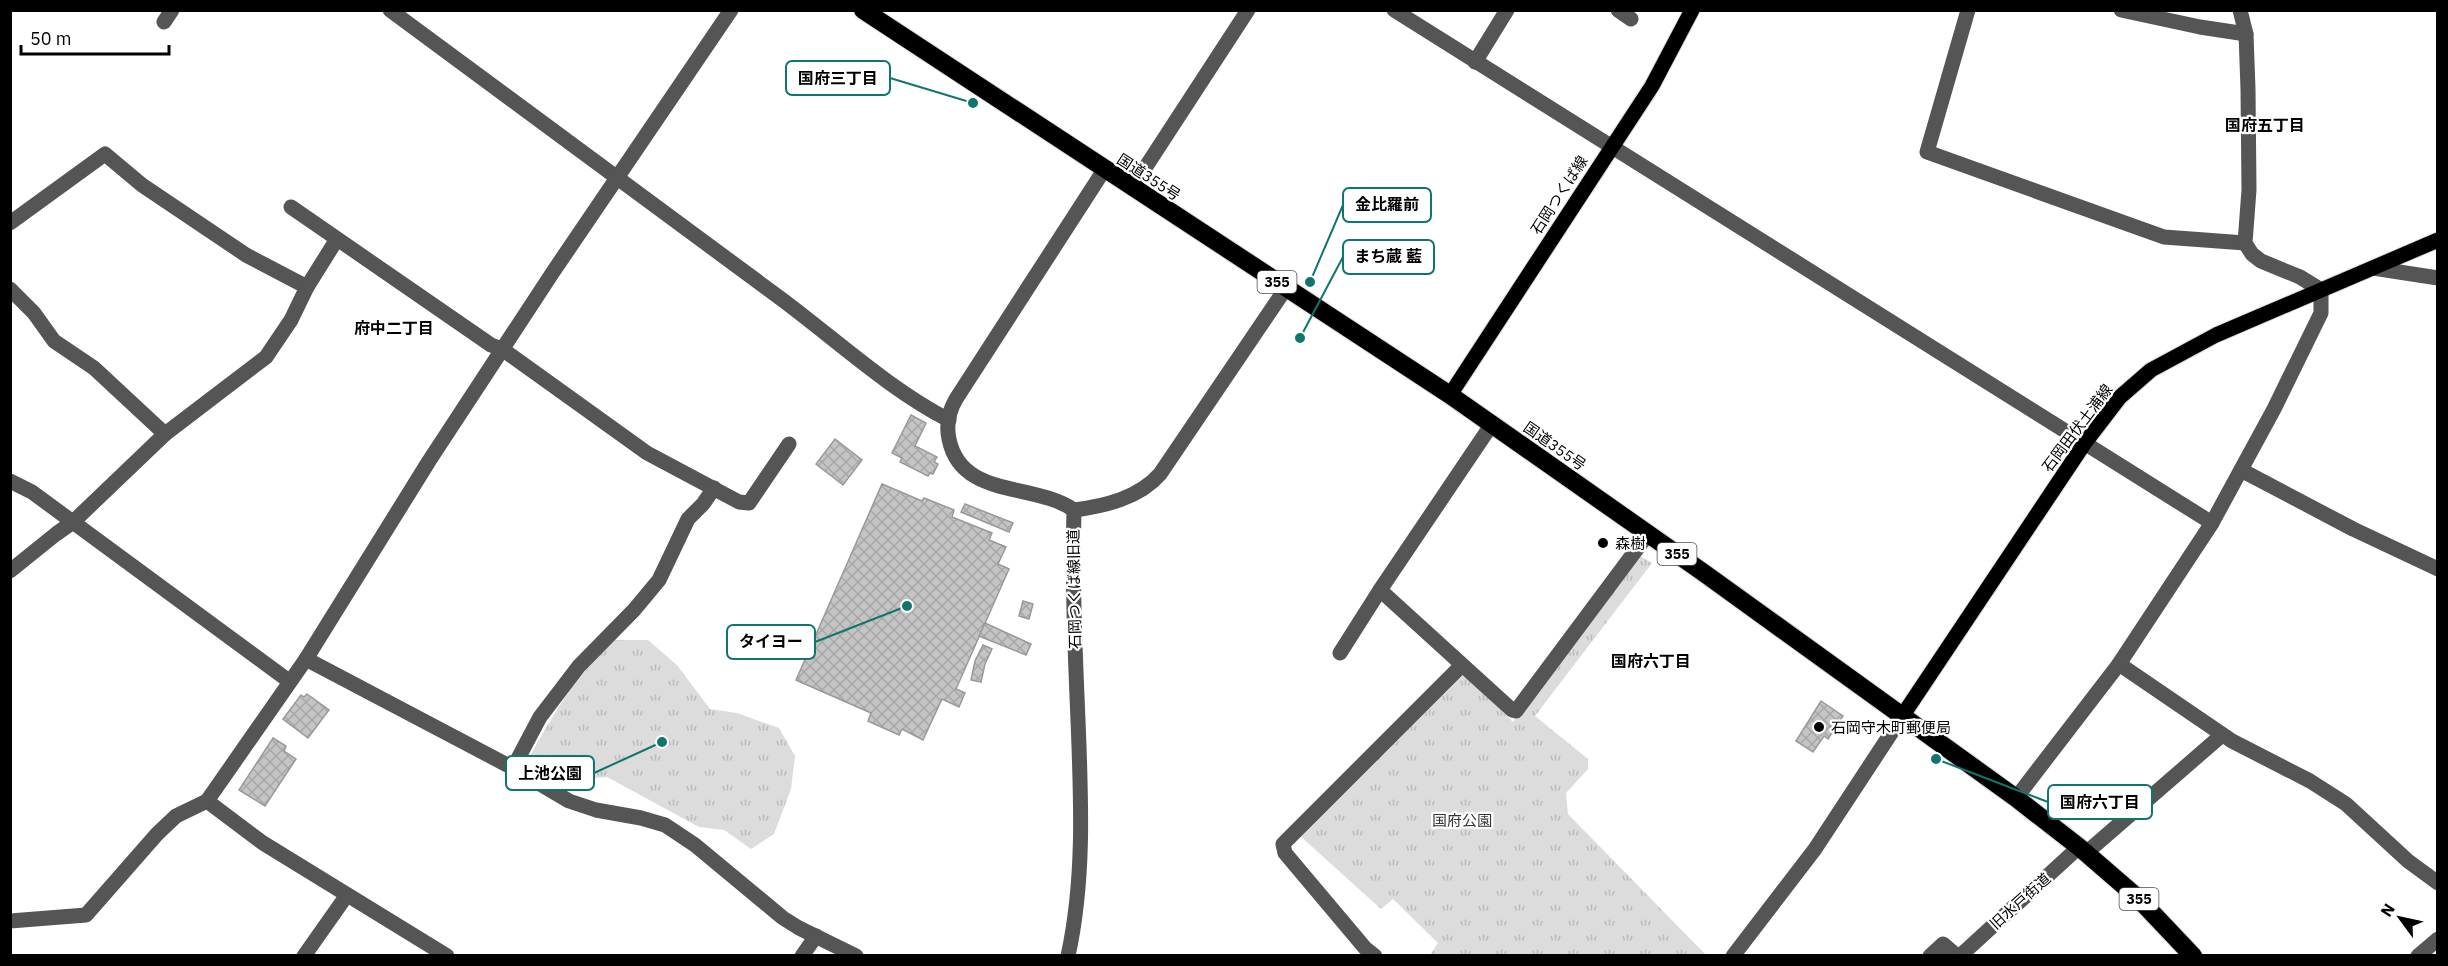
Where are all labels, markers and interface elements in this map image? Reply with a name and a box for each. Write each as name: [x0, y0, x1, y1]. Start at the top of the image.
scale bar: [21, 18, 170, 56]
text: 50 m: [30, 27, 72, 50]
callout: 国府三丁目: [786, 61, 890, 95]
text: 国府三丁目: [798, 68, 878, 88]
district label: 国府五丁目: [2225, 115, 2305, 135]
street label: 国道355号: [1114, 149, 1184, 205]
street label: 石岡つくば線: [1527, 152, 1591, 238]
callout: 金比羅前: [1343, 188, 1431, 222]
text: 金比羅前: [1355, 194, 1419, 214]
callout: まち蔵 藍: [1343, 240, 1434, 274]
text: まち蔵 藍: [1354, 246, 1422, 266]
road number: 355: [1258, 271, 1296, 293]
district label: 府中二丁目: [354, 318, 434, 338]
street label: 石岡田伏土浦線: [2038, 380, 2116, 476]
street label: 国道355号: [1520, 418, 1590, 474]
street label: 石岡つくば線旧道: [1063, 529, 1085, 649]
place label: 森樹: [1615, 534, 1645, 553]
marker: 森樹: [1596, 536, 1610, 550]
road number: 355: [1658, 543, 1696, 565]
callout: タイヨー: [727, 625, 815, 659]
text: タイヨー: [739, 631, 803, 651]
district label: 国府六丁目: [1611, 651, 1691, 671]
place label: 石岡守木町郵便局: [1831, 718, 1951, 737]
marker: 石岡守木町郵便局: [1812, 720, 1826, 734]
callout: 上池公園: [506, 756, 594, 790]
text: 上池公園: [518, 763, 582, 783]
callout: 国府六丁目: [2048, 785, 2152, 819]
text: 国府六丁目: [2060, 792, 2140, 812]
park label: 国府公園: [1432, 811, 1492, 830]
street label: 旧水戸街道: [1986, 869, 2054, 933]
road number: 355: [2120, 888, 2158, 910]
north arrow: [2370, 888, 2430, 948]
text: N: [2376, 900, 2399, 920]

